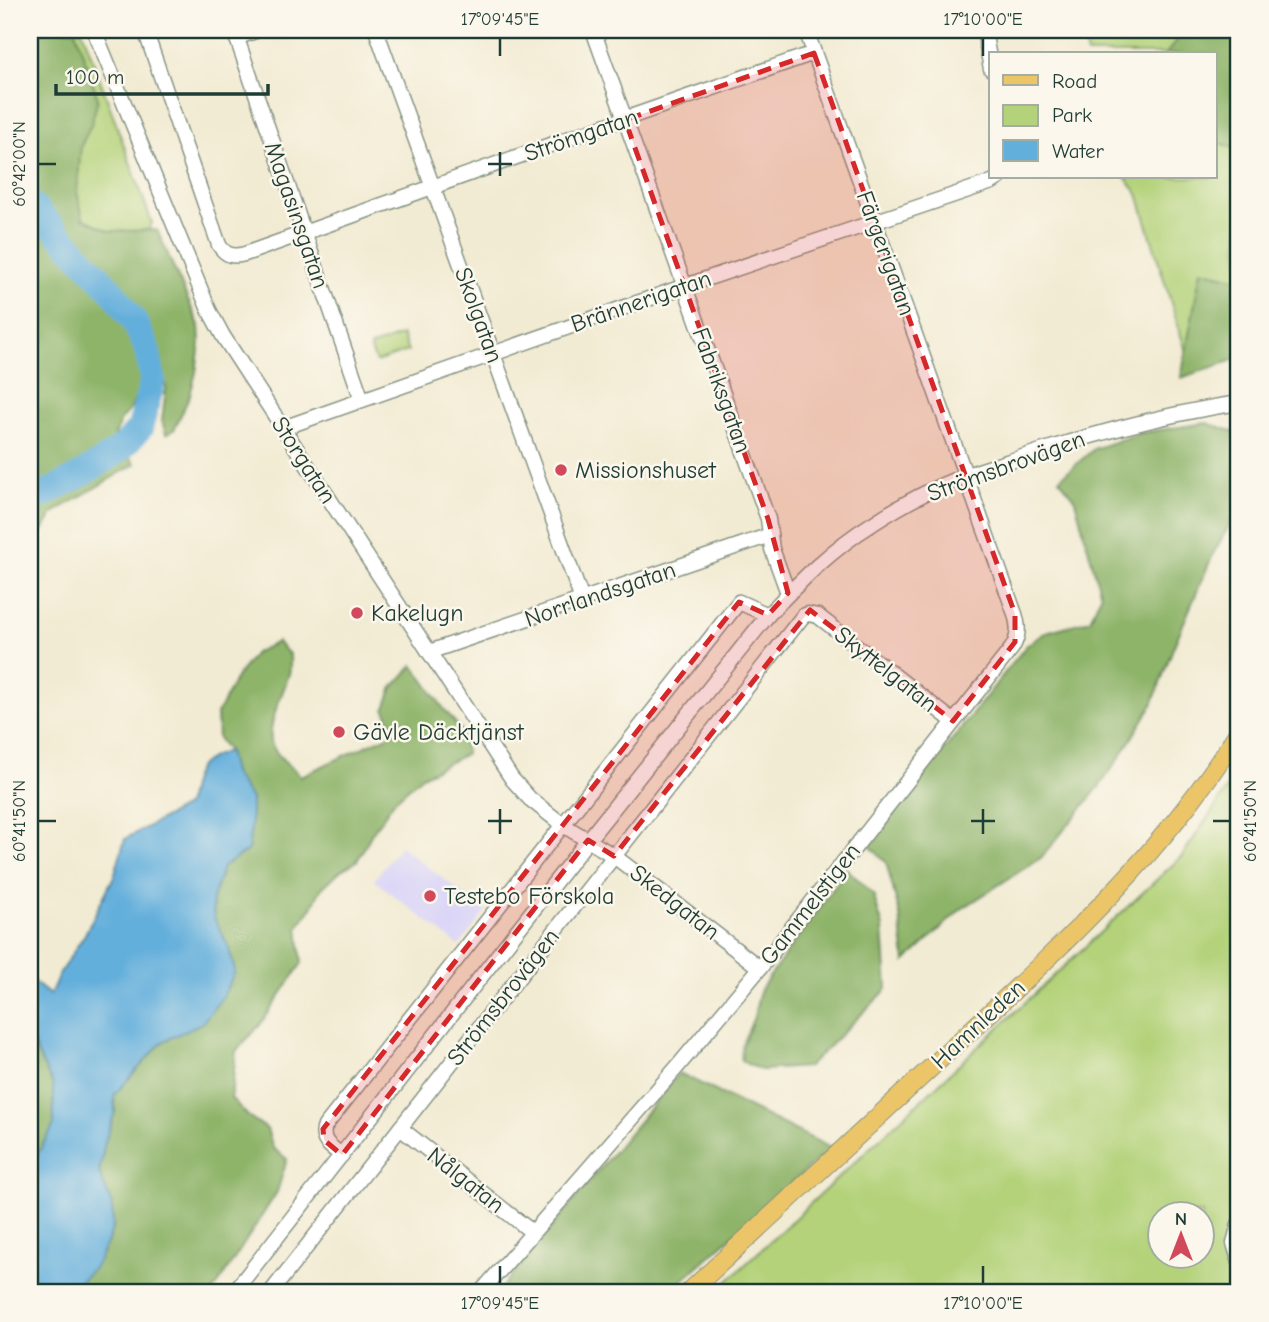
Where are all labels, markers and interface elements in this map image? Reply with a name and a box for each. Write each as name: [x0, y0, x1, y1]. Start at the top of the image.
text: 17°09'45"E: [461, 9, 539, 30]
text: 17°10'00"E: [943, 9, 1023, 30]
scale bar: [56, 52, 268, 96]
legend: [989, 52, 1216, 178]
text: 100 m: [66, 65, 124, 89]
text: Road: [1052, 69, 1097, 93]
street label: Strömgatan: [520, 102, 642, 168]
text: Park: [1052, 103, 1092, 127]
text: 60°42'00"N: [9, 121, 30, 207]
street label: Magasinsgatan: [259, 138, 335, 292]
text: Water: [1052, 139, 1105, 163]
street label: Färgerigatan: [851, 187, 921, 319]
street label: Skolgatan: [449, 264, 509, 366]
street label: Brännerigatan: [567, 264, 715, 338]
street label: Fabriksgatan: [686, 324, 758, 456]
street label: Storgatan: [266, 411, 342, 509]
street label: Strömsbrovägen: [923, 424, 1089, 508]
place label: Missionshuset: [575, 456, 717, 484]
marker: Missionshuset: [553, 462, 569, 478]
street label: Norrlandsgatan: [521, 555, 679, 633]
place label: Kakelugn: [371, 599, 463, 627]
marker: Kakelugn: [349, 605, 365, 621]
street label: Skyttelgatan: [829, 620, 943, 718]
place label: Gävle Däcktjänst: [353, 718, 525, 746]
marker: Gävle Däcktjänst: [331, 724, 347, 740]
text: 60°41'50"N: [9, 780, 30, 862]
text: 60°41'50"N: [1240, 780, 1261, 862]
street label: Gammelstigen: [754, 838, 866, 970]
street label: Skedgatan: [625, 858, 725, 946]
place label: Testebo Förskola: [444, 882, 615, 910]
marker: Testebo Förskola: [422, 888, 438, 904]
street label: Strömsbrovägen: [441, 923, 565, 1071]
street label: Hamnleden: [925, 973, 1031, 1075]
street label: Nålgatan: [422, 1141, 510, 1219]
north arrow: [1146, 1200, 1216, 1270]
text: N: [1175, 1208, 1187, 1230]
text: 17°09'45"E: [461, 1293, 539, 1314]
text: 17°10'00"E: [943, 1293, 1023, 1314]

